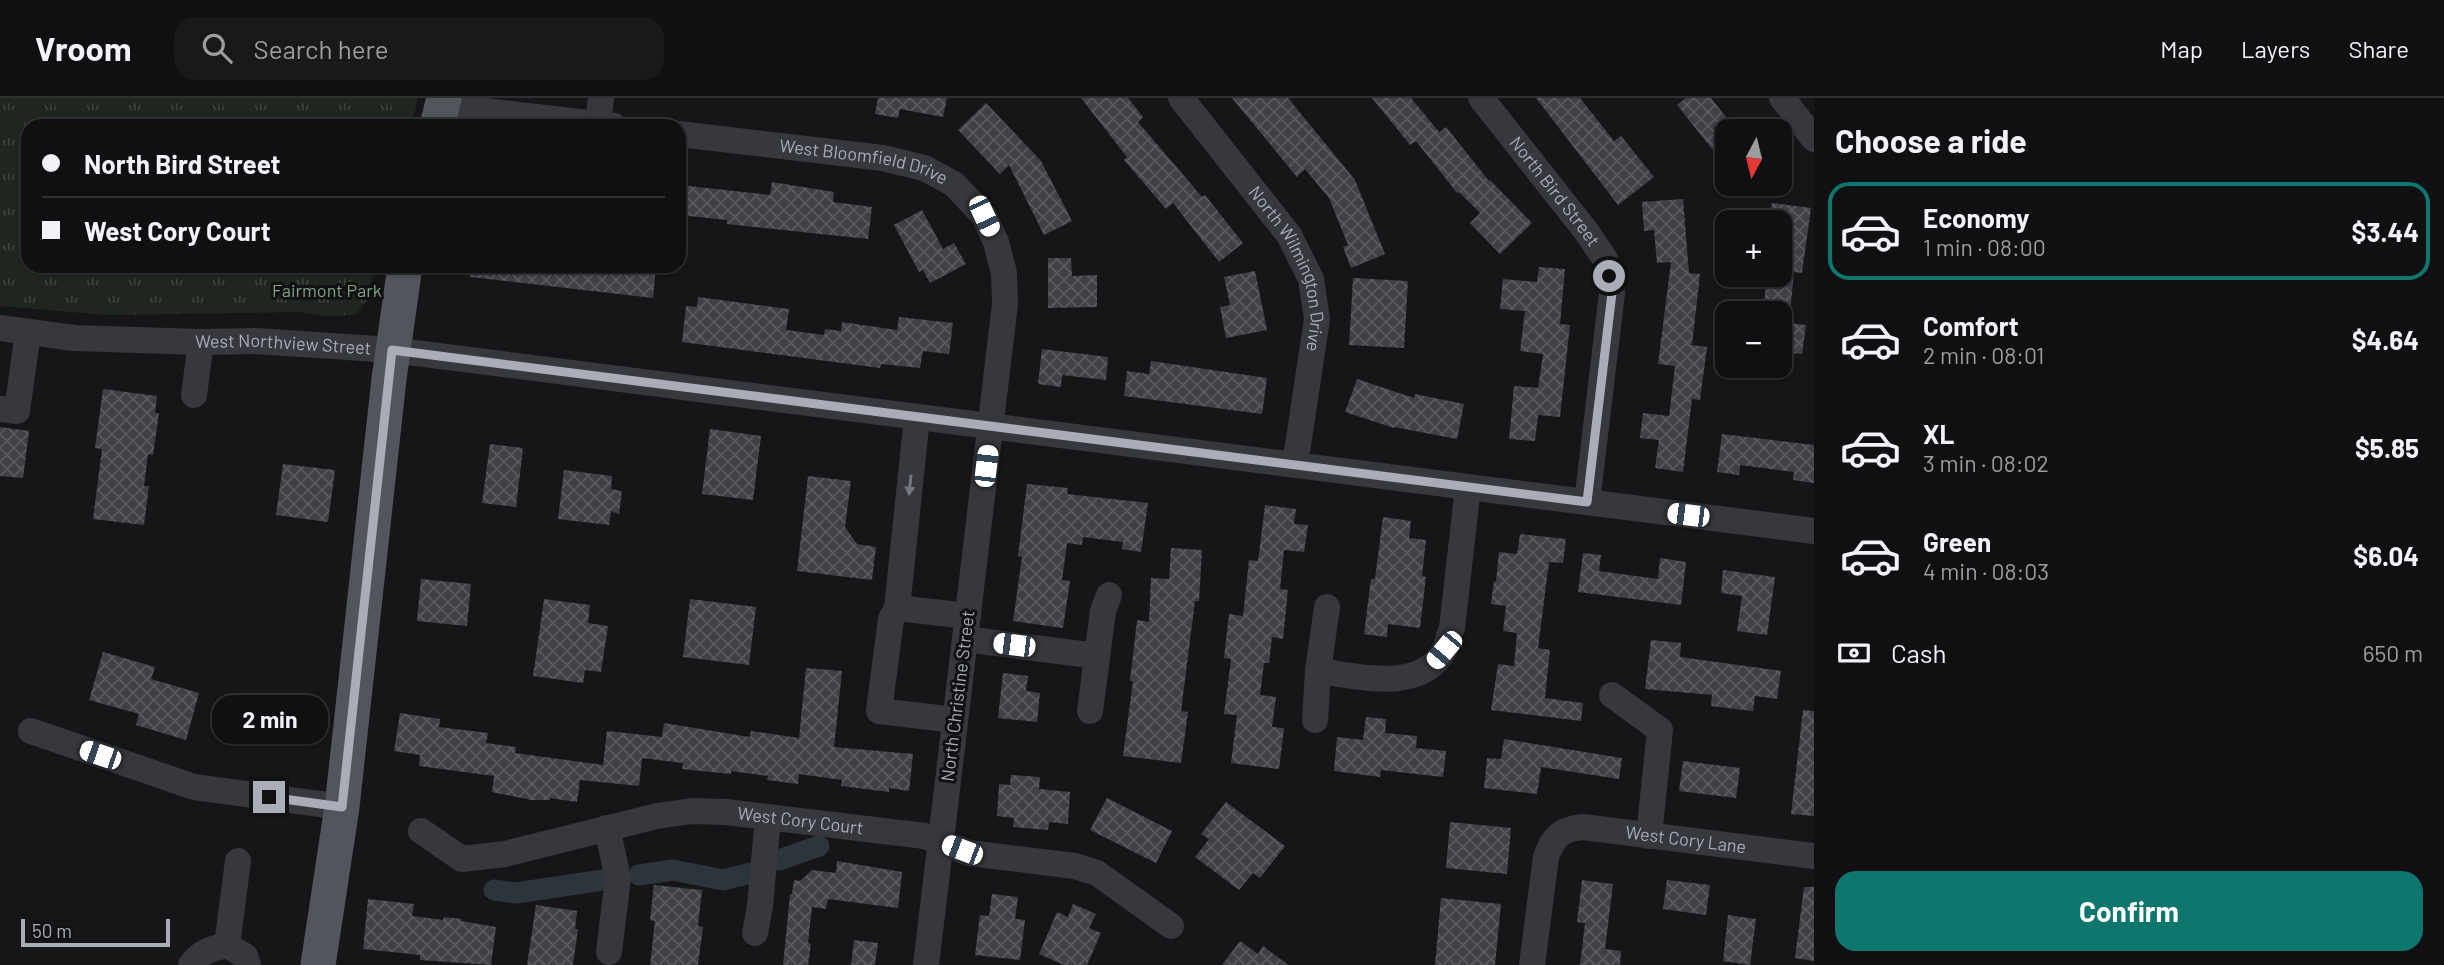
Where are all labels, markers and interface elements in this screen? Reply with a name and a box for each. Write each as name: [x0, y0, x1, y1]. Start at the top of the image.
search box: [174, 17, 664, 80]
text: Vroom: [35, 28, 132, 68]
icon: search: [198, 29, 236, 67]
text: Search here: [254, 33, 389, 64]
text: Map: [2160, 34, 2203, 63]
text: Layers: [2241, 34, 2310, 63]
text: Share: [2348, 34, 2409, 63]
north arrow: [1715, 119, 1792, 196]
map controls: [1715, 119, 1792, 378]
text: Choose a ride: [1835, 121, 2027, 159]
street label: North Bird Street: [1505, 132, 1605, 250]
street label: West Bloomfield Drive: [778, 134, 952, 189]
text: North Bird Street: [84, 148, 280, 179]
street label: North Wilmington Drive: [1244, 181, 1329, 353]
car: [966, 193, 1003, 239]
icon: car: [1839, 200, 1902, 263]
text: Economy: [1923, 202, 2029, 233]
button: +: [1715, 210, 1792, 287]
text: West Cory Court: [84, 215, 271, 246]
text: $3.44: [2352, 216, 2419, 247]
text: 1 min · 08:00: [1923, 233, 2046, 261]
route start: [1593, 260, 1625, 292]
park label: Fairmont Park: [272, 279, 382, 301]
button: −: [1715, 301, 1792, 378]
icon: car: [1839, 308, 1902, 371]
text: Comfort: [1923, 310, 2019, 341]
text: $4.64: [2352, 324, 2419, 355]
street label: West Northview Street: [195, 329, 372, 359]
text: 2 min · 08:01: [1923, 341, 2044, 369]
icon: car: [1839, 416, 1902, 479]
text: XL: [1923, 418, 1954, 449]
text: $5.85: [2355, 432, 2419, 463]
car: [974, 444, 999, 488]
text: 3 min · 08:02: [1923, 449, 2049, 477]
one-way arrow: [904, 474, 915, 496]
car: [1666, 502, 1711, 528]
icon: car: [1839, 524, 1902, 587]
text: Green: [1923, 526, 1991, 557]
text: $6.04: [2353, 540, 2419, 571]
text: 4 min · 08:03: [1923, 557, 2049, 585]
street label: North Christine Street: [936, 609, 978, 783]
car: [1423, 627, 1466, 673]
car: [992, 632, 1037, 658]
icon: cash: [1835, 634, 1873, 672]
text: Cash: [1891, 637, 1946, 668]
text: 650 m: [2363, 639, 2423, 667]
callout: 2 min: [211, 696, 327, 744]
text: 2 min: [242, 705, 298, 733]
car: [77, 738, 124, 772]
route end: [253, 781, 285, 813]
street label: West Cory Court: [736, 801, 865, 838]
street label: West Cory Lane: [1624, 820, 1748, 857]
car: [939, 833, 986, 867]
button: Confirm: [1835, 871, 2423, 951]
scale bar: [21, 916, 170, 948]
text: 50 m: [32, 919, 72, 942]

